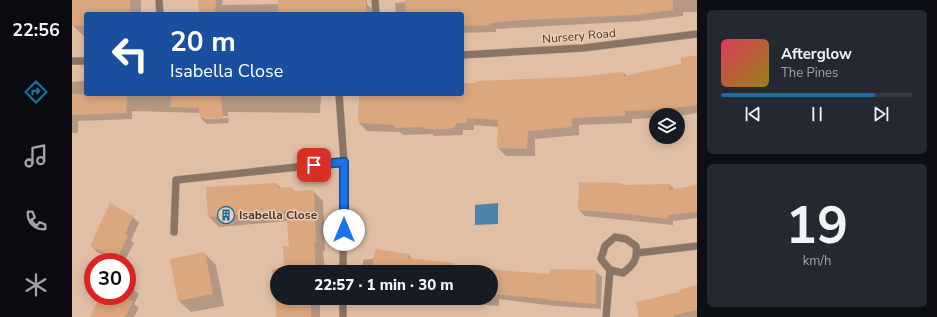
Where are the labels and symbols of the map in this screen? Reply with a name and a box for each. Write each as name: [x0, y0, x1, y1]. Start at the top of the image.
street label: Nursery Road: [542, 25, 616, 47]
pin: [297, 148, 331, 182]
building icon: Isabella Close: [216, 205, 236, 225]
place label: Isabella Close: [239, 207, 318, 223]
position arrow: [323, 209, 365, 251]
speed limit sign: 30: [84, 253, 136, 305]

